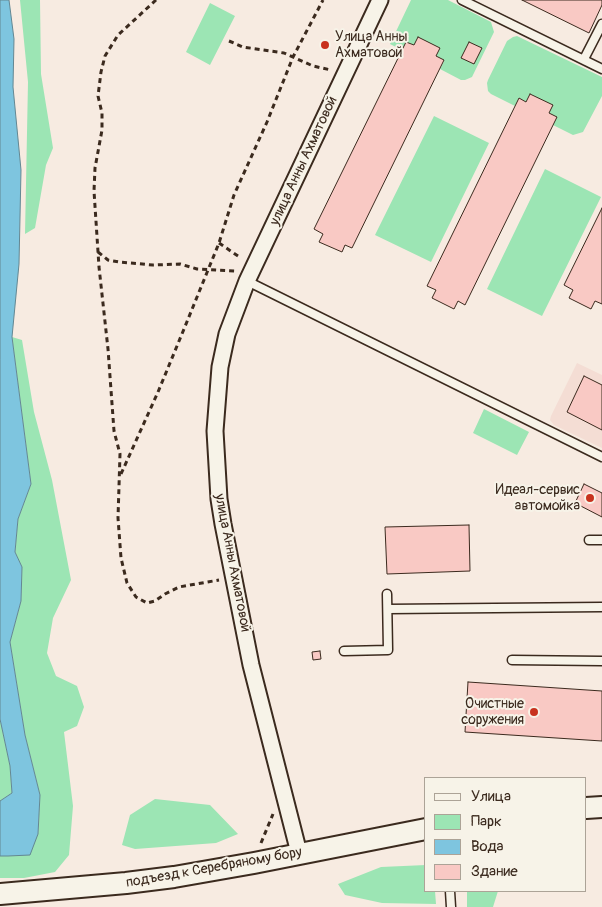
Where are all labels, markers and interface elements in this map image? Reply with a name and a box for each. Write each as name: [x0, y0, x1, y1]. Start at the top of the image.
place label: Улица Анны Ахматовой: [335, 29, 407, 62]
marker: Улица Анны Ахматовой: [319, 39, 331, 51]
street label: улица Анны Ахматовой: [267, 94, 341, 228]
place label: Идеал-сервис автомойка: [496, 482, 580, 514]
street label: улица Анны Ахматовой: [210, 492, 254, 634]
marker: Идеал-сервис автомойка: [584, 492, 596, 504]
place label: Очистные соружения: [461, 696, 524, 729]
marker: Очистные соружения: [528, 706, 540, 718]
legend: [424, 777, 587, 892]
text: Улица: [471, 787, 511, 806]
text: Парк: [471, 812, 502, 831]
text: Вода: [471, 837, 504, 856]
street label: подъезд к Серебряному бору: [125, 844, 303, 892]
text: Здание: [471, 862, 518, 881]

